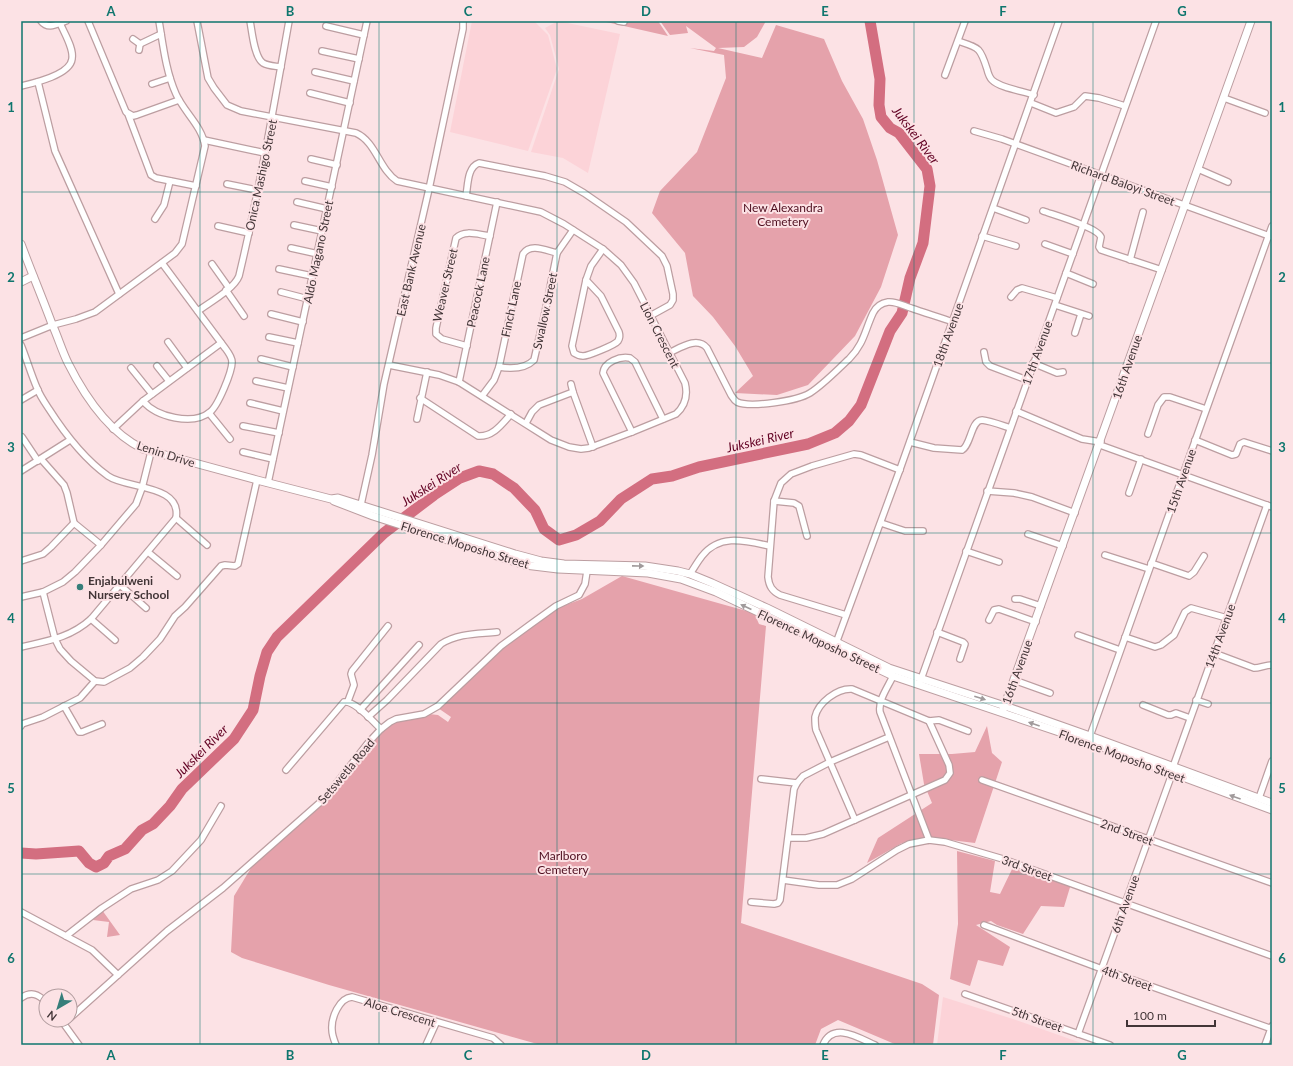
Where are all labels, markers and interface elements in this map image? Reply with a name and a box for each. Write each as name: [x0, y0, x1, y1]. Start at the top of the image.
text: A: [105, 3, 116, 19]
text: B: [286, 3, 295, 19]
text: C: [464, 3, 473, 19]
text: D: [641, 3, 651, 19]
text: E: [821, 3, 829, 19]
text: F: [999, 3, 1007, 19]
text: G: [1177, 3, 1187, 19]
text: 1: [7, 99, 15, 115]
text: 1: [1278, 99, 1286, 115]
water label: Jukskei River: [888, 102, 943, 168]
street label: Onica Mashigo Street: [242, 117, 280, 232]
street label: Richard Baloyi Street: [1069, 157, 1178, 209]
street label: Aldo Magano Street: [300, 198, 336, 305]
park label: New Alexandra Cemetery: [743, 200, 823, 229]
street label: East Bank Avenue: [393, 222, 429, 318]
street label: Weaver Street: [429, 246, 461, 323]
street label: Peacock Lane: [463, 255, 493, 329]
text: 2: [7, 269, 15, 285]
text: 2: [1278, 269, 1286, 285]
street label: Swallow Street: [530, 271, 561, 351]
street label: Finch Lane: [498, 280, 524, 338]
street label: Lion Crescent: [637, 299, 683, 371]
street label: 18th Avenue: [929, 301, 967, 369]
street label: 17th Avenue: [1018, 319, 1056, 387]
street label: 16th Avenue: [1109, 333, 1145, 401]
water label: Jukskei River: [724, 424, 796, 456]
street label: Lenin Drive: [135, 438, 197, 470]
text: 3: [7, 439, 15, 455]
text: 3: [1278, 439, 1286, 455]
street label: 15th Avenue: [1163, 447, 1199, 515]
water label: Jukskei River: [397, 458, 465, 510]
street label: Florence Moposho Street: [399, 518, 532, 572]
one-way arrow: [632, 563, 645, 569]
place label: Enjabulweni Nursery School: [88, 573, 169, 602]
marker: Enjabulweni Nursery School: [75, 582, 85, 592]
street label: 14th Avenue: [1201, 602, 1239, 670]
one-way arrow: [740, 604, 751, 610]
street label: Florence Moposho Street: [755, 606, 883, 676]
text: 4: [7, 610, 15, 626]
text: 4: [1278, 610, 1286, 626]
street label: 16th Avenue: [998, 638, 1036, 706]
one-way arrow: [974, 695, 986, 701]
one-way arrow: [1028, 720, 1040, 726]
water label: Jukskei River: [170, 721, 231, 782]
street label: Florence Moposho Street: [1057, 726, 1188, 786]
street label: Setswetla Road: [314, 735, 378, 807]
text: 5: [7, 780, 15, 796]
text: 5: [1278, 780, 1286, 796]
one-way arrow: [1229, 794, 1241, 800]
street label: 2nd Street: [1099, 816, 1156, 849]
park label: Marlboro Cemetery: [537, 848, 590, 877]
street label: 3rd Street: [1000, 852, 1055, 884]
street label: 6th Avenue: [1108, 873, 1142, 935]
text: 6: [7, 950, 15, 966]
text: 6: [1278, 950, 1286, 966]
street label: 4th Street: [1100, 962, 1155, 994]
north arrow: [38, 988, 78, 1028]
street label: Aloe Crescent: [363, 994, 438, 1030]
scale bar: [1127, 1002, 1215, 1028]
street label: 5th Street: [1010, 1003, 1065, 1035]
text: 100 m: [1133, 1008, 1167, 1023]
text: N: [44, 1009, 59, 1024]
text: A: [105, 1047, 116, 1063]
text: B: [286, 1047, 295, 1063]
text: C: [464, 1047, 473, 1063]
text: D: [641, 1047, 651, 1063]
text: E: [821, 1047, 829, 1063]
text: F: [999, 1047, 1007, 1063]
text: G: [1177, 1047, 1187, 1063]

